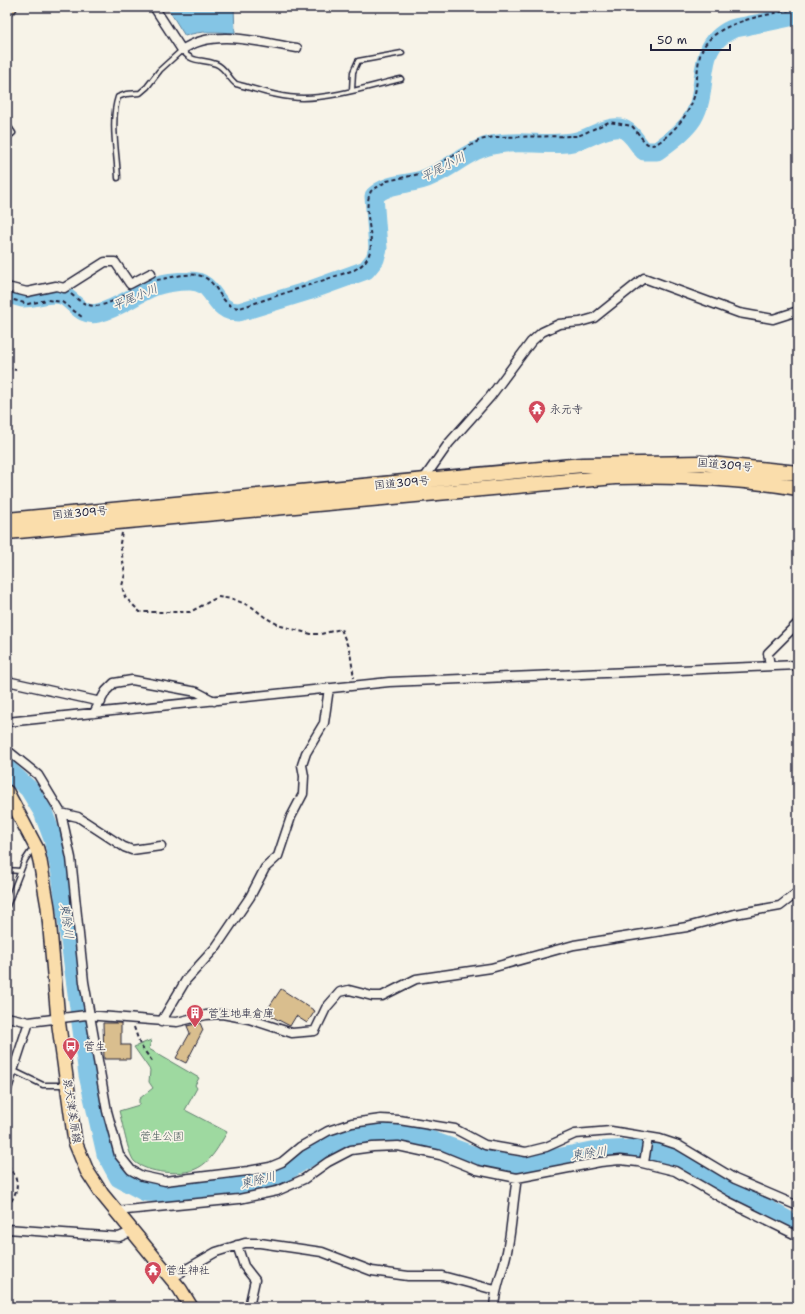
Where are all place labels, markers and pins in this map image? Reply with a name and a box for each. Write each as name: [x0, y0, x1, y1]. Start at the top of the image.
temple icon: 永元寺: [527, 399, 547, 424]
place label: 永元寺: [550, 402, 583, 417]
building icon: 菅生地車倉庫: [185, 1003, 205, 1028]
place label: 菅生地車倉庫: [208, 1006, 274, 1021]
bus stop icon: 菅生: [61, 1036, 81, 1061]
place label: 菅生: [84, 1039, 106, 1054]
temple icon: 菅生神社: [143, 1260, 163, 1285]
place label: 菅生神社: [166, 1263, 210, 1278]

